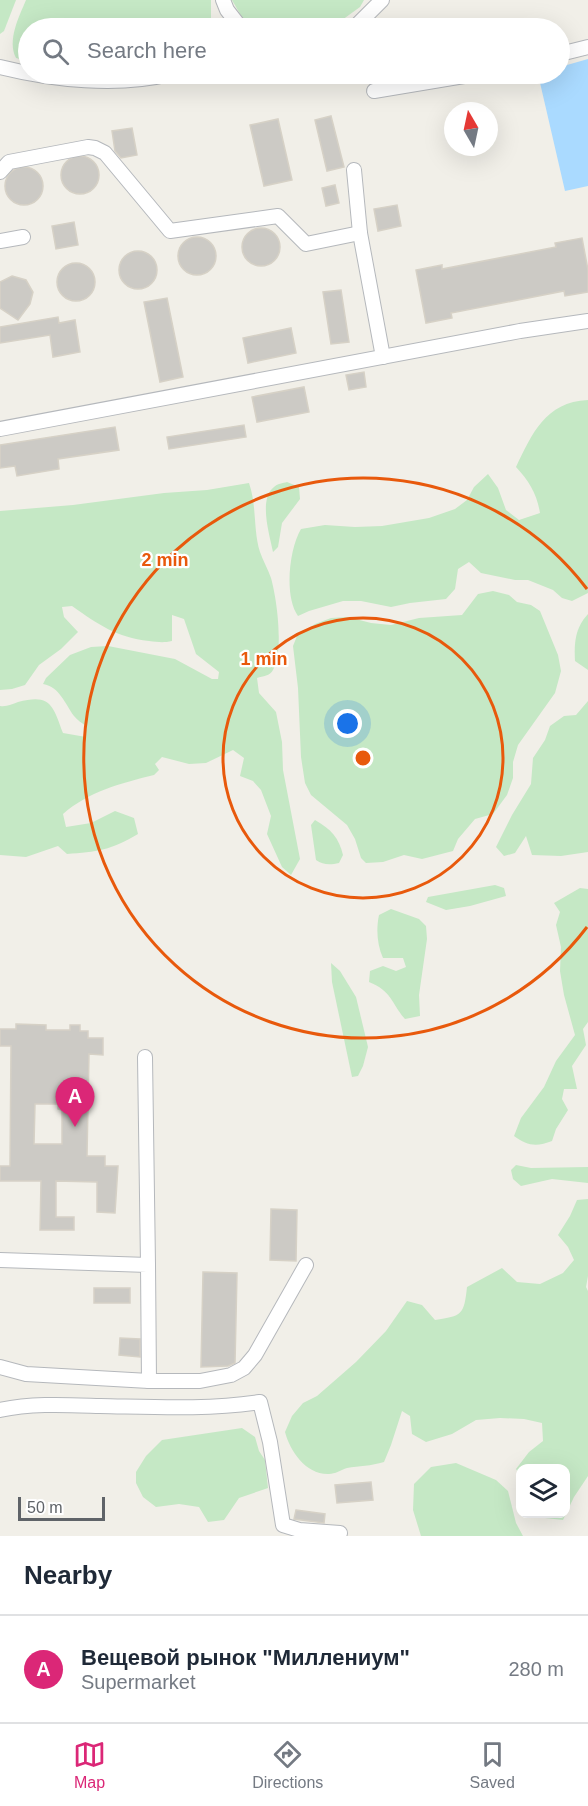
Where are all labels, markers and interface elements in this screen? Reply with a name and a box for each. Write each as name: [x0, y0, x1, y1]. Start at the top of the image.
search box: [18, 18, 570, 84]
icon: search: [39, 35, 72, 68]
text: Search here: [87, 38, 207, 63]
north arrow: [444, 102, 498, 156]
text: 2 min: [141, 550, 189, 570]
text: 1 min: [240, 649, 288, 669]
your location: [333, 709, 362, 738]
centre of rings: [353, 748, 373, 768]
pin: A: [56, 1078, 94, 1127]
map controls: [516, 1464, 570, 1518]
button: layers: [516, 1464, 570, 1518]
scale bar: [18, 1494, 105, 1522]
text: 50 m: [27, 1499, 63, 1516]
text: Nearby: [24, 1560, 112, 1590]
text: Вещевой рынок "Миллениум": [81, 1645, 410, 1670]
text: A: [36, 1658, 51, 1680]
text: 280 m: [508, 1658, 564, 1680]
text: Supermarket: [81, 1671, 196, 1693]
tab: Map: [73, 1738, 106, 1792]
tab: Directions: [252, 1738, 323, 1792]
tab: Saved: [470, 1738, 515, 1792]

